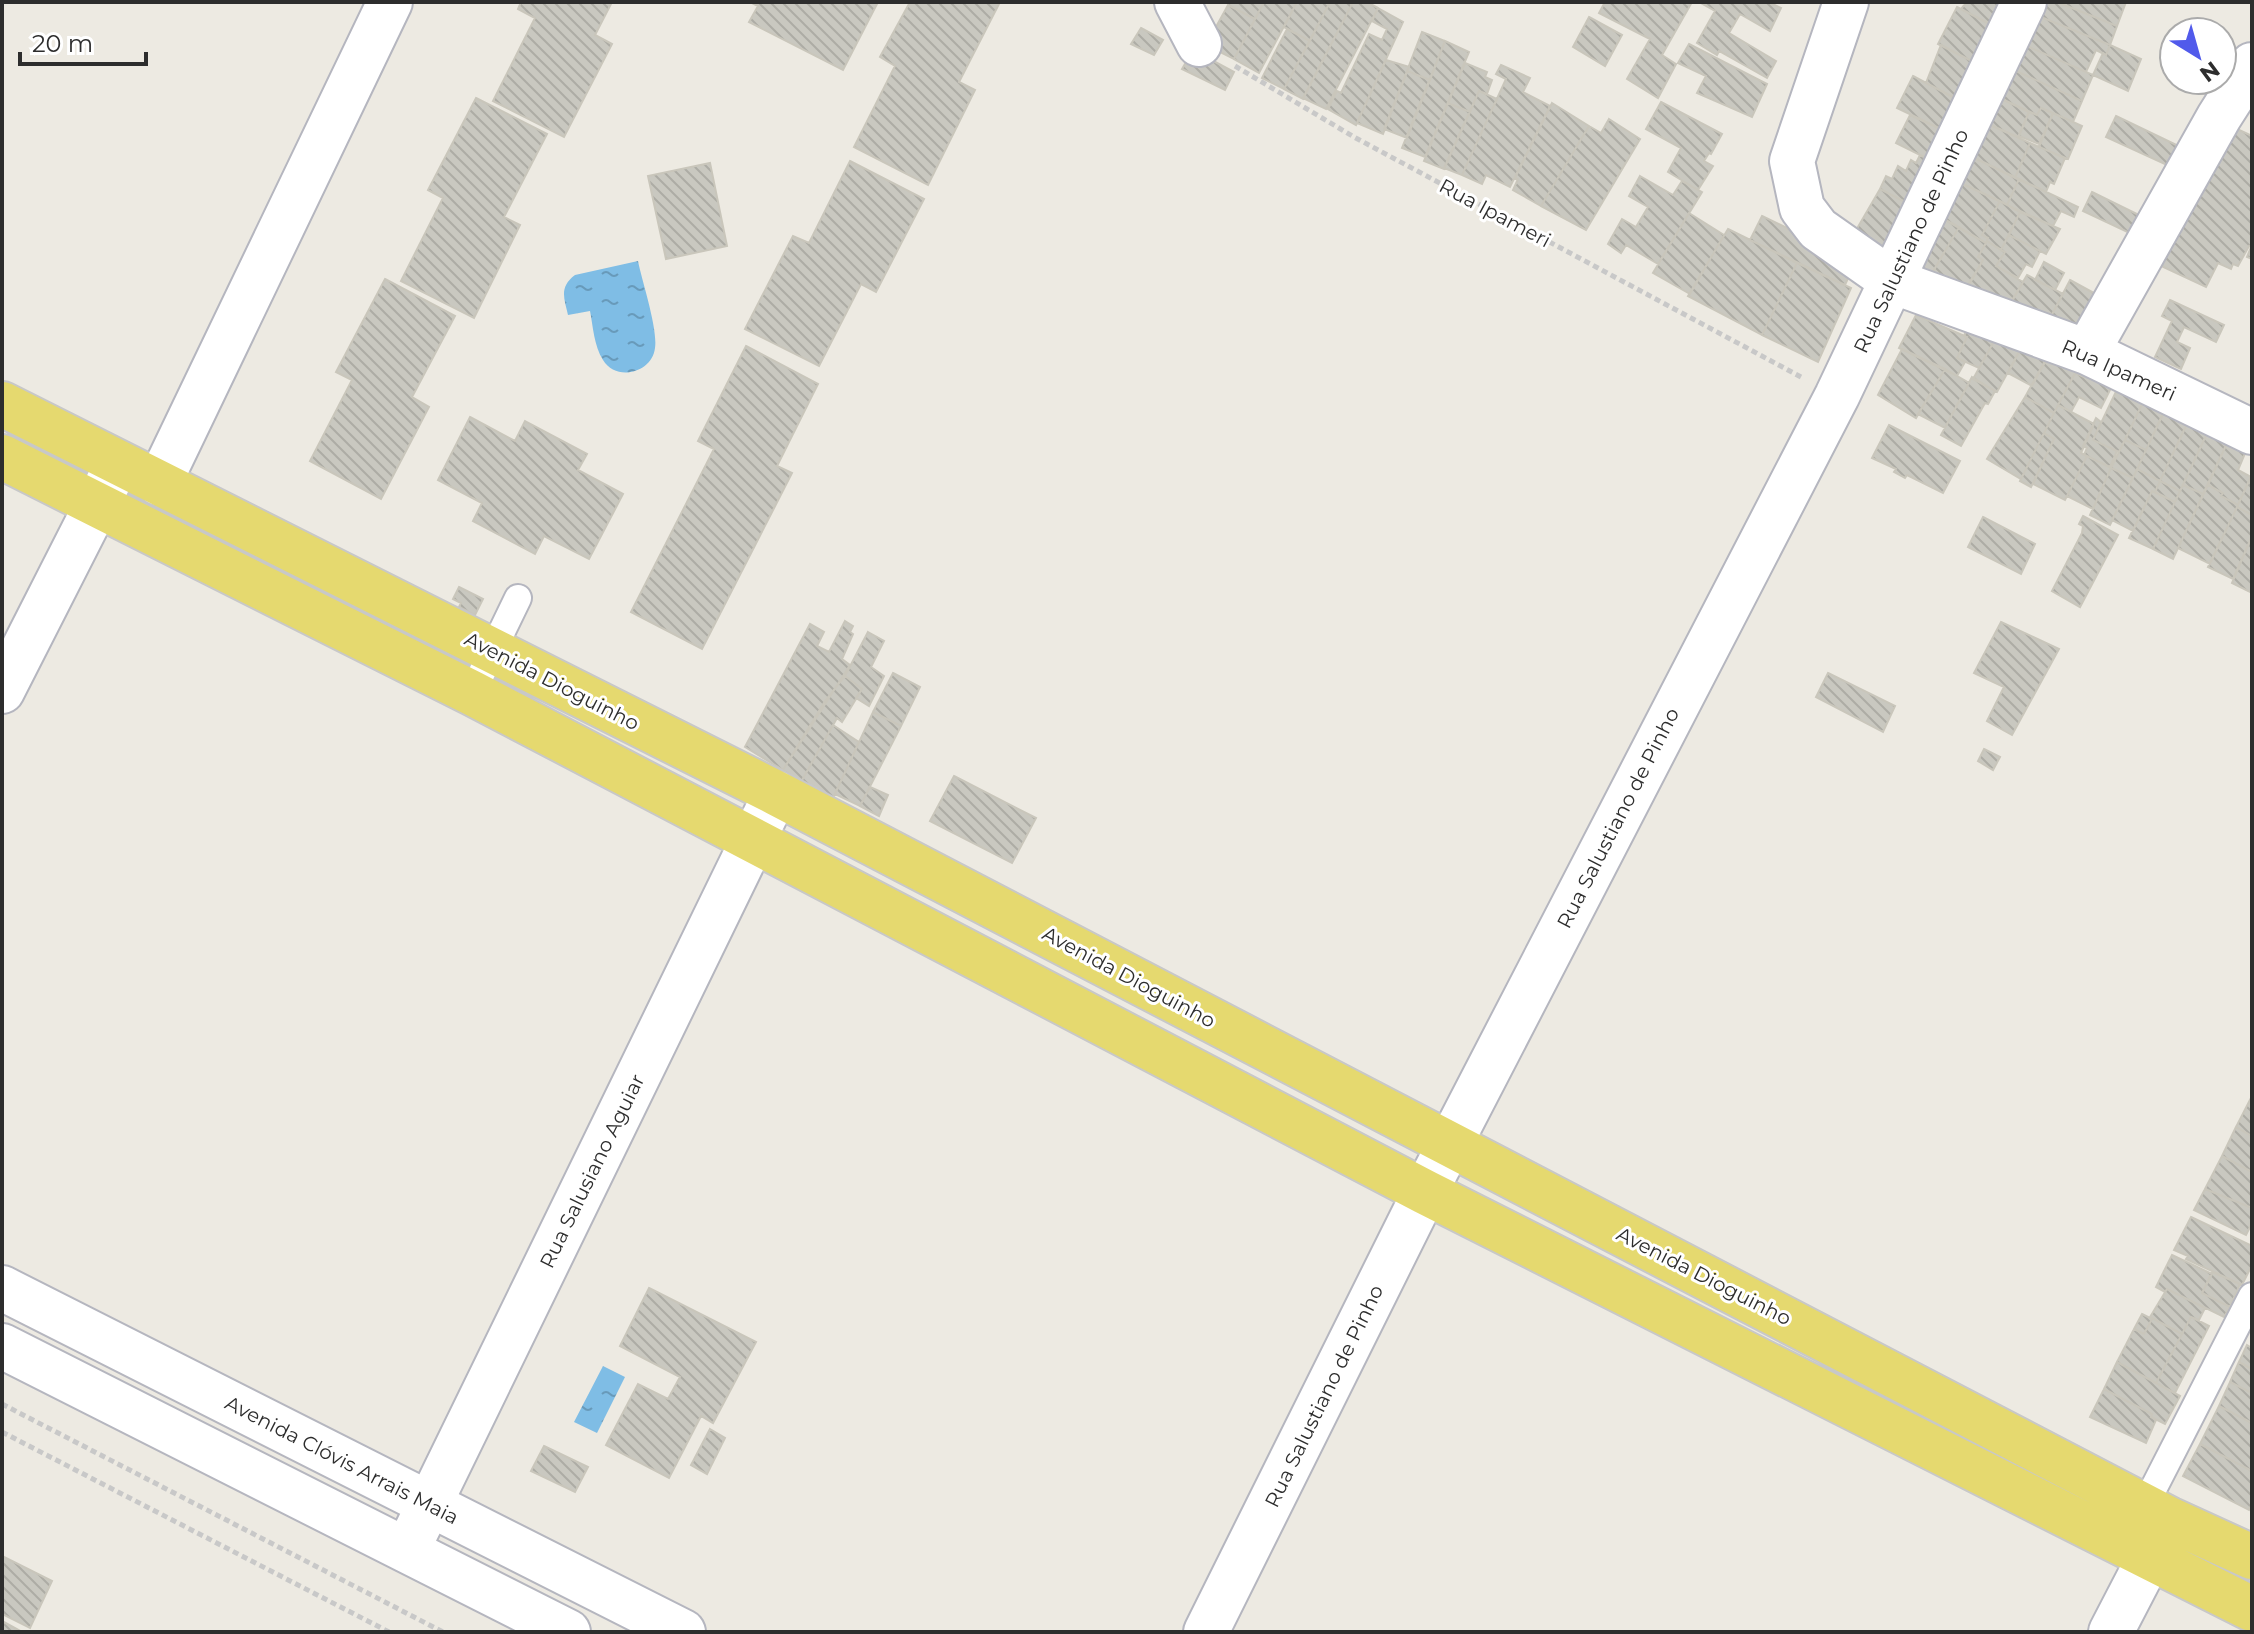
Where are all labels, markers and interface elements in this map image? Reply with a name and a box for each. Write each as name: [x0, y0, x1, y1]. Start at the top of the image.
scale bar: [20, 16, 146, 66]
north arrow: [2158, 16, 2238, 96]
text: 20 m: [32, 29, 93, 58]
text: N: [2195, 55, 2225, 88]
street label: Rua Salustiano de Pinho: [1848, 125, 1974, 357]
street label: Rua Ipameri: [1435, 174, 1555, 252]
street label: Rua Ipameri: [2058, 334, 2180, 406]
street label: Avenida Dioguinho: [461, 627, 643, 735]
street label: Rua Salustiano de Pinho: [1552, 704, 1684, 932]
street label: Avenida Dioguinho: [1038, 921, 1220, 1033]
street label: Rua Salusiano Aguiar: [535, 1070, 649, 1272]
street label: Avenida Dioguinho: [1613, 1222, 1795, 1330]
street label: Rua Salustiano de Pinho: [1260, 1281, 1388, 1511]
street label: Avenida Clóvis Arrais Maia: [221, 1391, 463, 1529]

